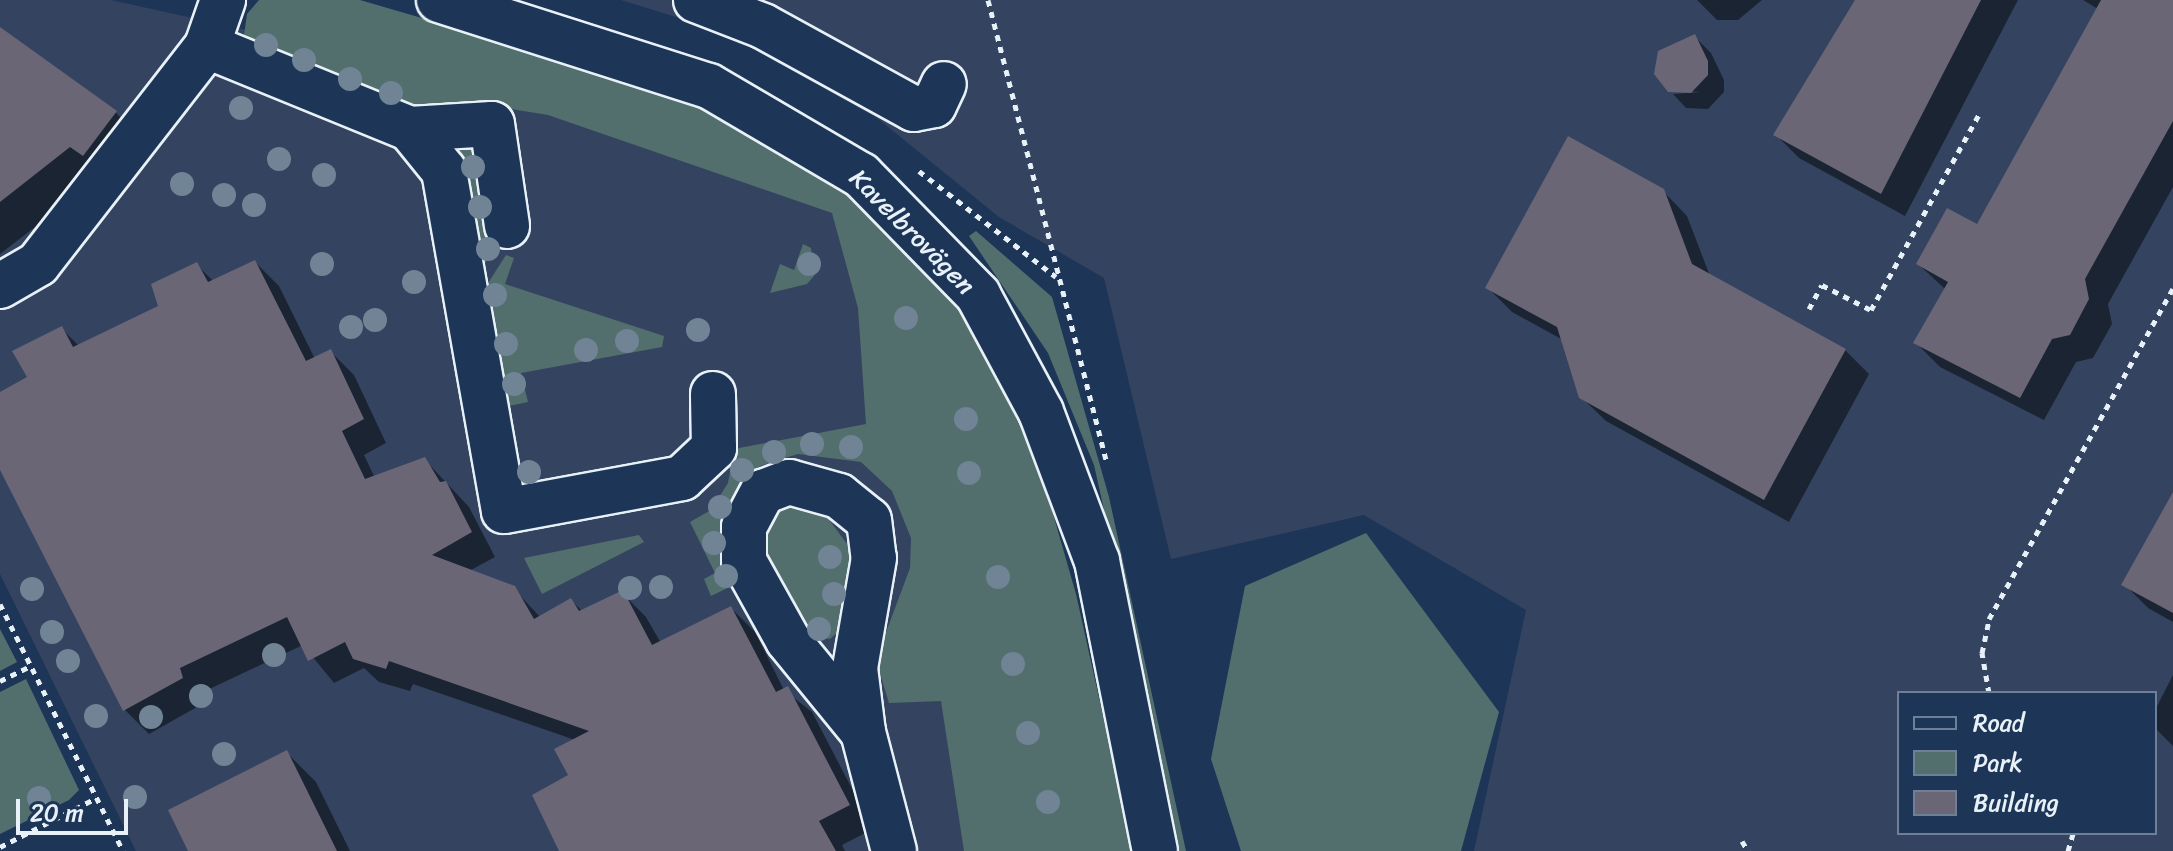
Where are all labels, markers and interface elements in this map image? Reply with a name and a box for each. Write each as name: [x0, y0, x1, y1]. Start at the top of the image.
street label: Kavelbrovägen: [843, 163, 981, 301]
legend: [1897, 691, 2157, 835]
text: Road: [1973, 702, 2024, 744]
text: Park: [1973, 742, 2022, 784]
text: Building: [1973, 782, 2059, 824]
scale bar: [20, 783, 132, 833]
text: 20 m: [30, 792, 84, 834]

